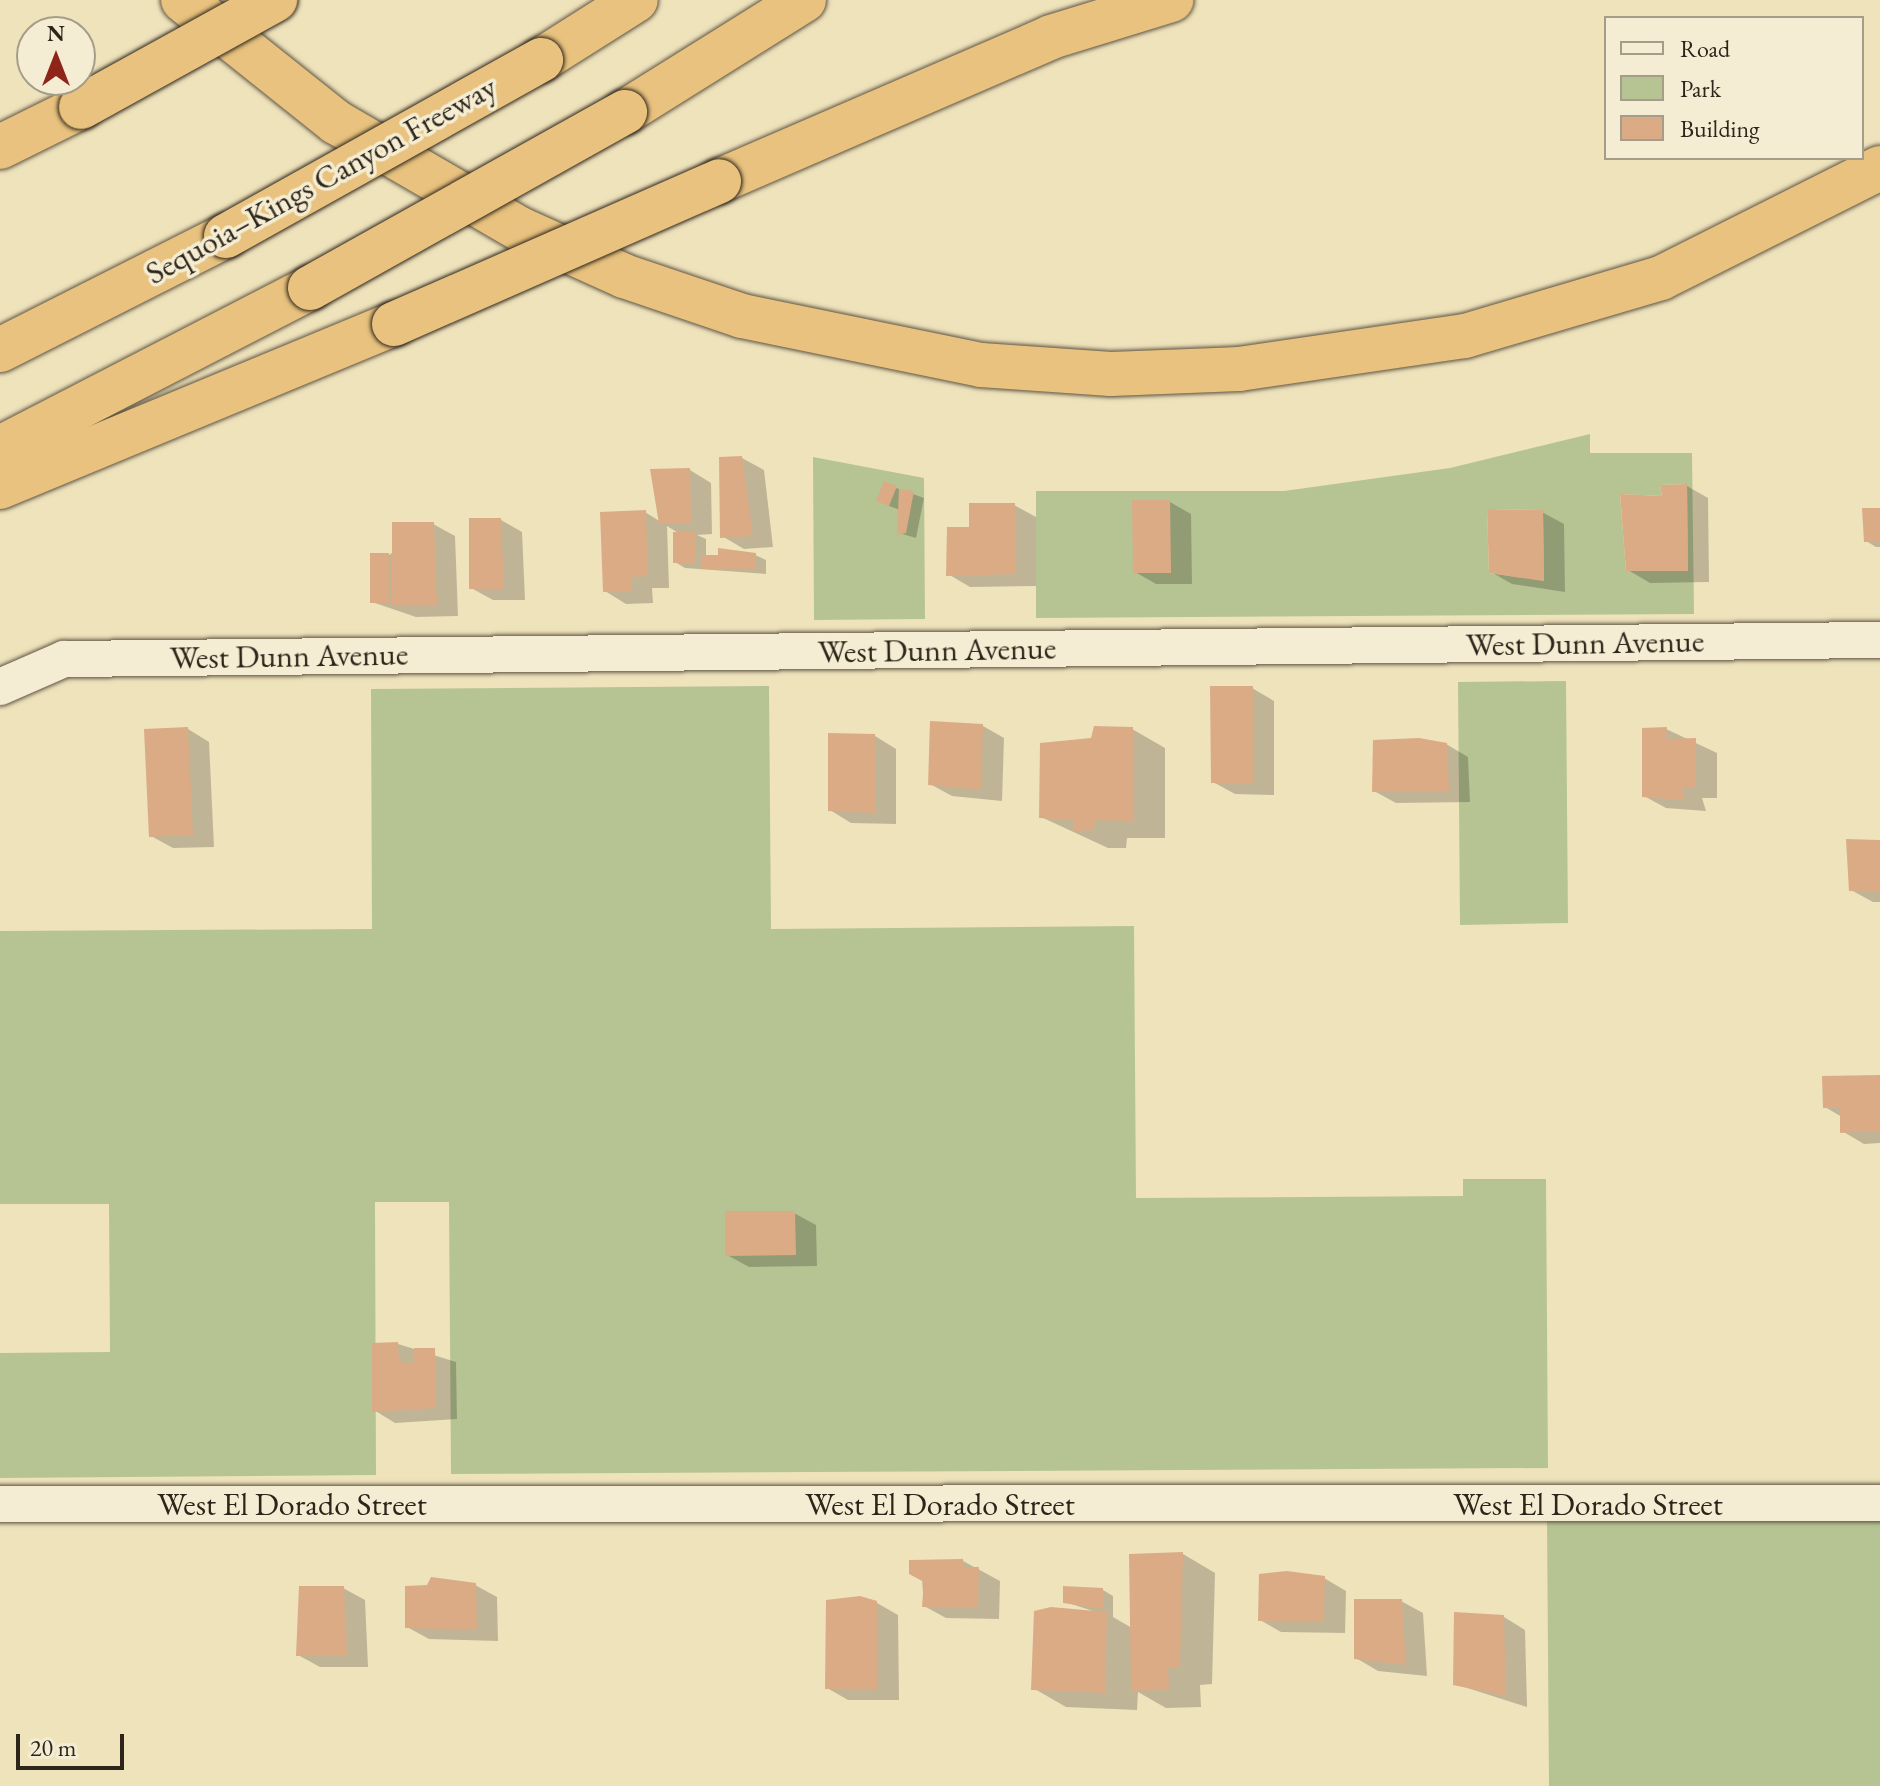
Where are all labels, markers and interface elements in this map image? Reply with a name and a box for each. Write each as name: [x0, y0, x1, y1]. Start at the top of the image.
north arrow: [16, 16, 96, 96]
legend: [1604, 16, 1864, 160]
text: N: [47, 19, 65, 48]
text: Road: [1680, 33, 1730, 64]
street label: Sequoia–Kings Canyon Freeway: [139, 67, 503, 293]
text: Park: [1680, 73, 1721, 104]
text: Building: [1680, 113, 1760, 144]
street label: West Dunn Avenue: [1465, 622, 1705, 664]
street label: West Dunn Avenue: [817, 629, 1057, 671]
street label: West Dunn Avenue: [169, 635, 409, 677]
street label: West El Dorado Street: [157, 1485, 427, 1523]
street label: West El Dorado Street: [805, 1485, 1075, 1523]
street label: West El Dorado Street: [1453, 1485, 1723, 1523]
scale bar: [20, 1718, 128, 1768]
text: 20 m: [30, 1732, 77, 1763]

